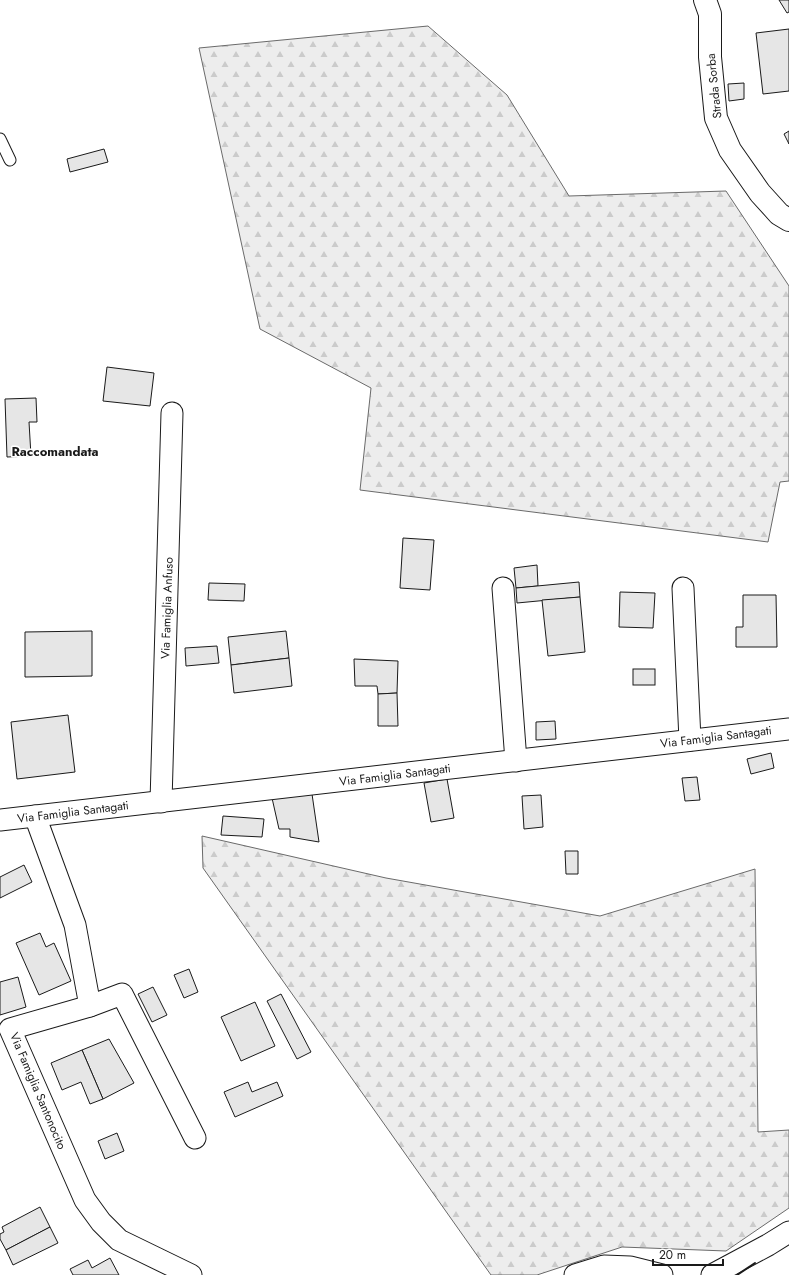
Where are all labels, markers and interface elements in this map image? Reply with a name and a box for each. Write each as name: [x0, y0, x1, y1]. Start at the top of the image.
street label: Strada Sorba: [702, 52, 726, 119]
district label: Raccomandata: [11, 442, 99, 461]
street label: Via Famiglia Anfuso: [156, 556, 178, 659]
street label: Via Famiglia Santagati: [659, 721, 773, 753]
street label: Via Famiglia Santagati: [338, 759, 452, 791]
street label: Via Famiglia Santagati: [16, 796, 130, 828]
street label: Via Famiglia Santonocito: [5, 1030, 71, 1153]
scale bar: [653, 1241, 723, 1267]
text: 20 m: [659, 1246, 686, 1264]

